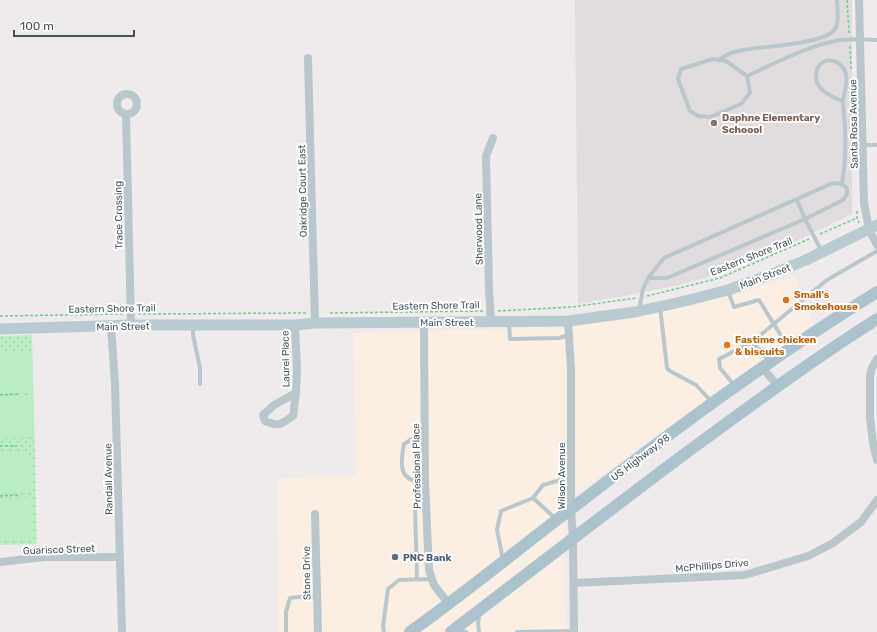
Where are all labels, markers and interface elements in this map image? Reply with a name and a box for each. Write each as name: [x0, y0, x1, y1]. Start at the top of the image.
scale bar: [14, 12, 134, 38]
text: 100 m: [20, 19, 54, 33]
street label: Santa Rosa Avenue: [847, 79, 861, 169]
place label: Daphne Elementary Schoool: [722, 112, 820, 136]
marker: Daphne Elementary Schoool: [709, 118, 719, 128]
street label: Oakridge Court East: [296, 144, 310, 237]
street label: Trace Crossing: [112, 181, 126, 249]
street label: Sherwood Lane: [472, 192, 486, 265]
street label: Eastern Shore Trail: [709, 235, 794, 279]
street label: Main Street: [738, 262, 792, 292]
place label: Small's Smokehouse: [794, 289, 858, 313]
marker: Small's Smokehouse: [781, 295, 791, 305]
street label: Eastern Shore Trail: [392, 299, 480, 313]
street label: Eastern Shore Trail: [68, 302, 156, 316]
street label: Main Street: [420, 317, 474, 329]
street label: Main Street: [96, 321, 150, 333]
street label: Laurel Place: [279, 330, 292, 388]
place label: Fastime chicken & biscuits: [735, 334, 816, 358]
marker: Fastime chicken & biscuits: [722, 340, 732, 350]
street label: Professional Place: [410, 423, 424, 509]
street label: US Highway 98: [609, 432, 672, 484]
street label: Wilson Avenue: [556, 442, 568, 509]
street label: Randall Avenue: [102, 443, 116, 515]
street label: Guarisco Street: [23, 543, 95, 557]
street label: Stone Drive: [301, 545, 313, 600]
marker: PNC Bank: [390, 552, 400, 562]
place label: PNC Bank: [403, 552, 451, 564]
street label: McPhillips Drive: [675, 557, 749, 575]

